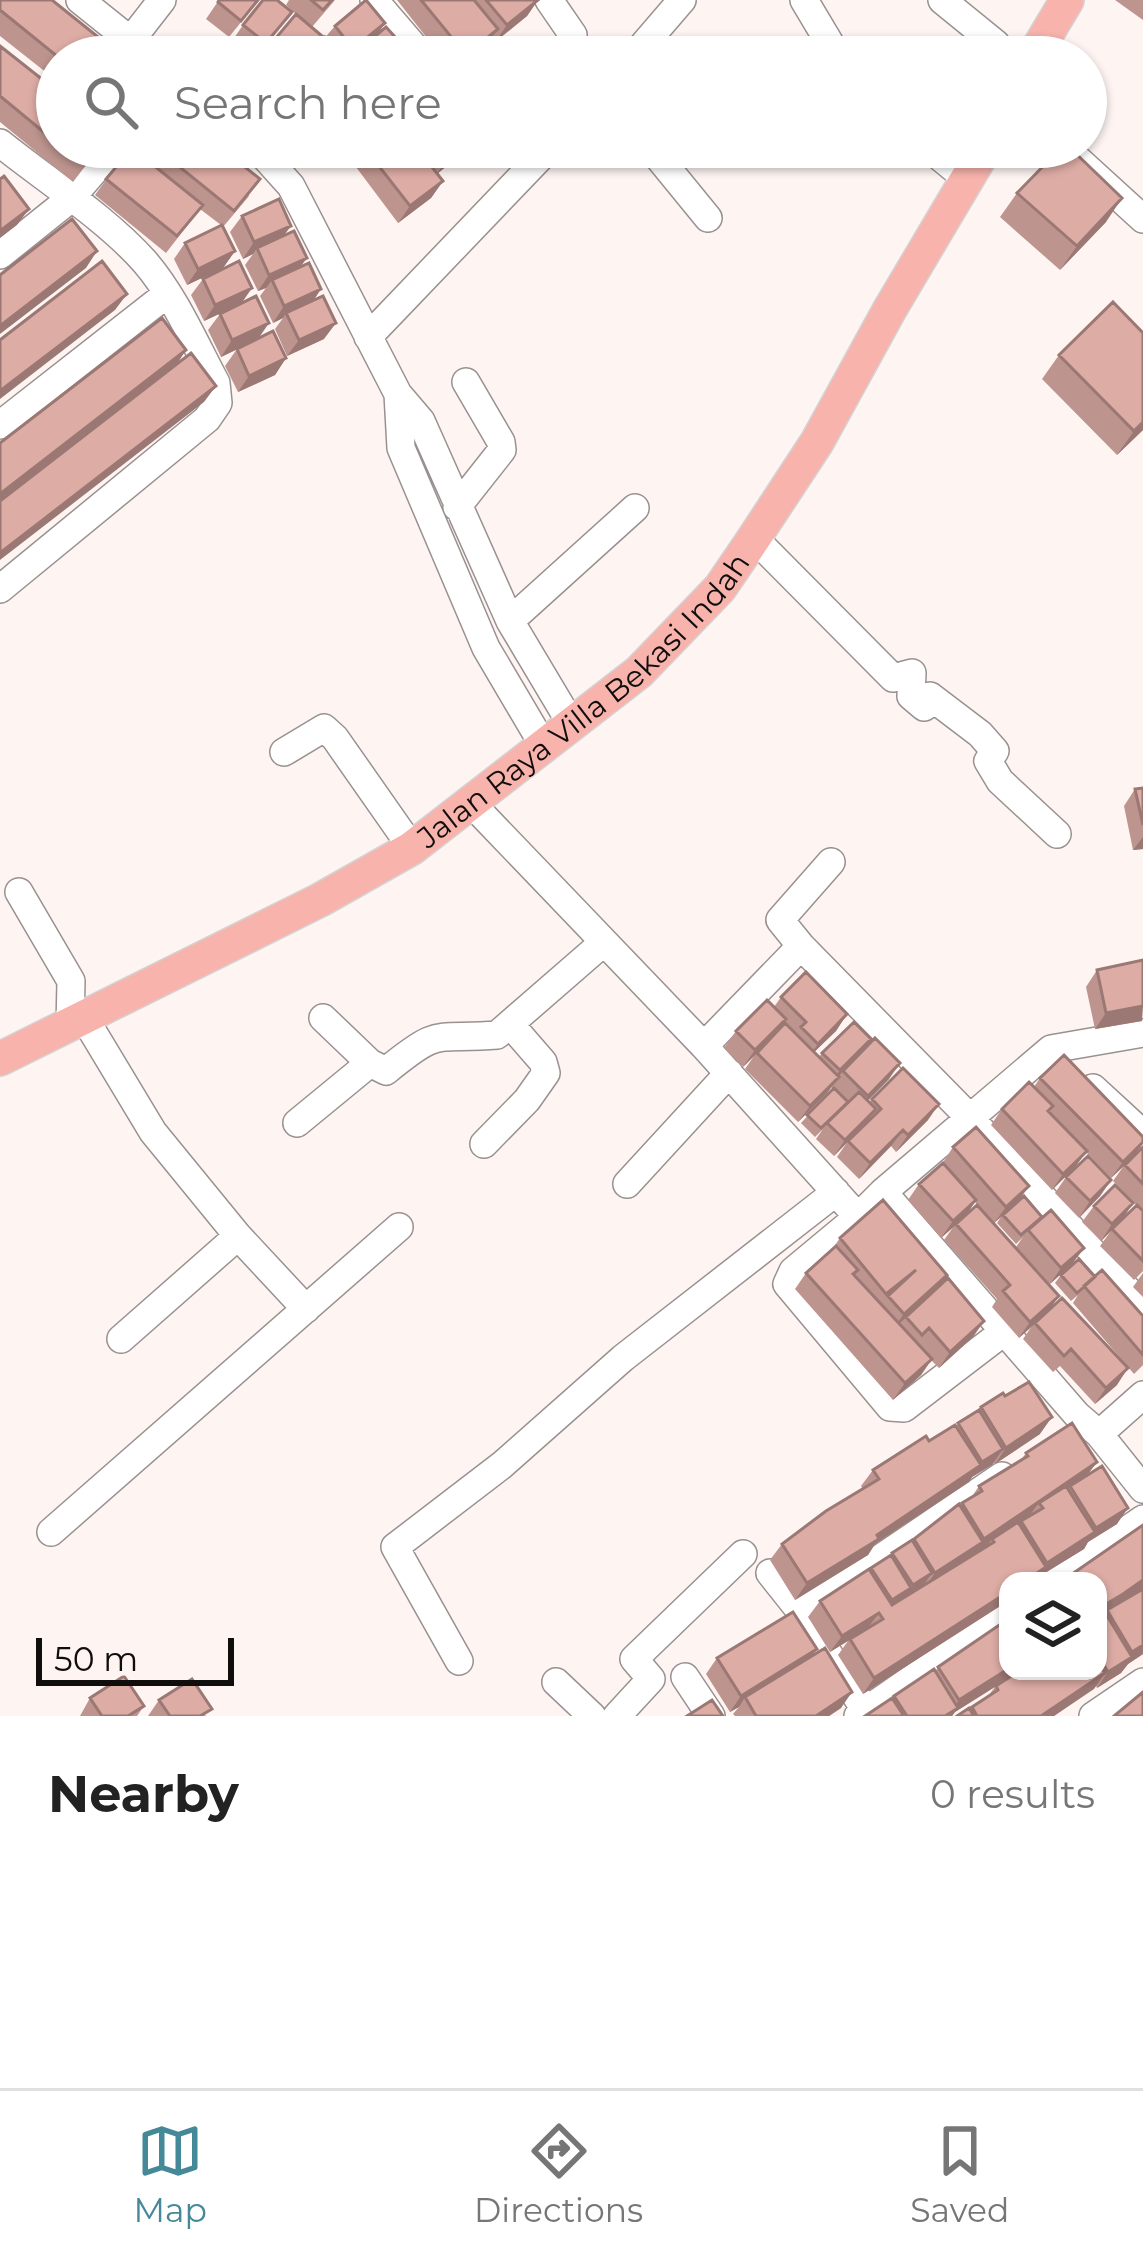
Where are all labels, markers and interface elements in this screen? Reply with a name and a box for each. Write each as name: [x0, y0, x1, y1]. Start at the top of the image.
search box: [36, 36, 1107, 168]
icon: search: [78, 69, 144, 135]
text: Search here: [174, 75, 442, 130]
street label: Jalan Raya Villa Bekasi Indah: [409, 546, 757, 856]
map controls: [999, 1572, 1107, 1680]
button: layers: [999, 1572, 1107, 1680]
scale bar: [36, 1632, 234, 1685]
text: 50 m: [54, 1639, 138, 1679]
text: Nearby: [48, 1763, 239, 1825]
text: 0 results: [930, 1770, 1095, 1818]
tab: Map: [134, 2118, 207, 2230]
tab: Directions: [474, 2118, 643, 2230]
tab: Saved: [910, 2118, 1009, 2230]

